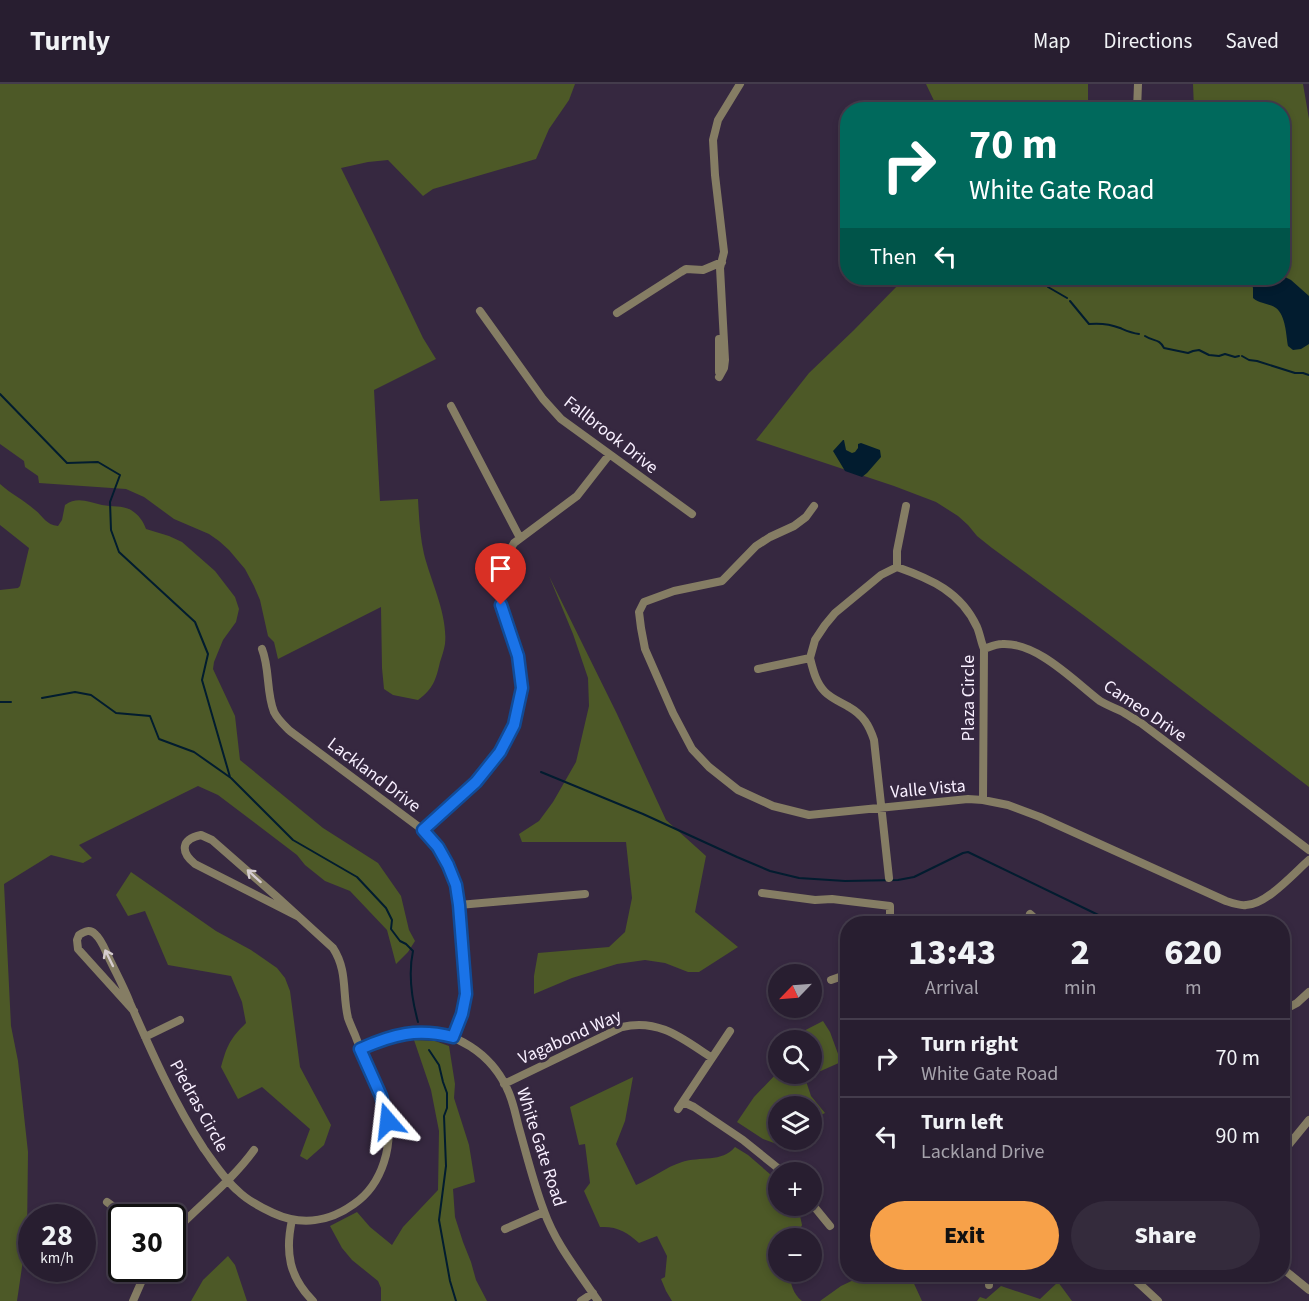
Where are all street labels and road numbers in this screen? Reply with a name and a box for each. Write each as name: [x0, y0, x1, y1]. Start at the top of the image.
street label: Fallbrook Drive: [559, 390, 664, 480]
street label: Plaza Circle: [956, 655, 981, 741]
street label: Cameo Drive: [1098, 674, 1192, 748]
street label: Lackland Drive: [322, 732, 426, 818]
street label: Valle Vista: [889, 773, 967, 805]
street label: Vagabond Way: [515, 1003, 626, 1071]
street label: Piedras Circle: [163, 1055, 235, 1157]
street label: White Gate Road: [510, 1084, 572, 1210]

